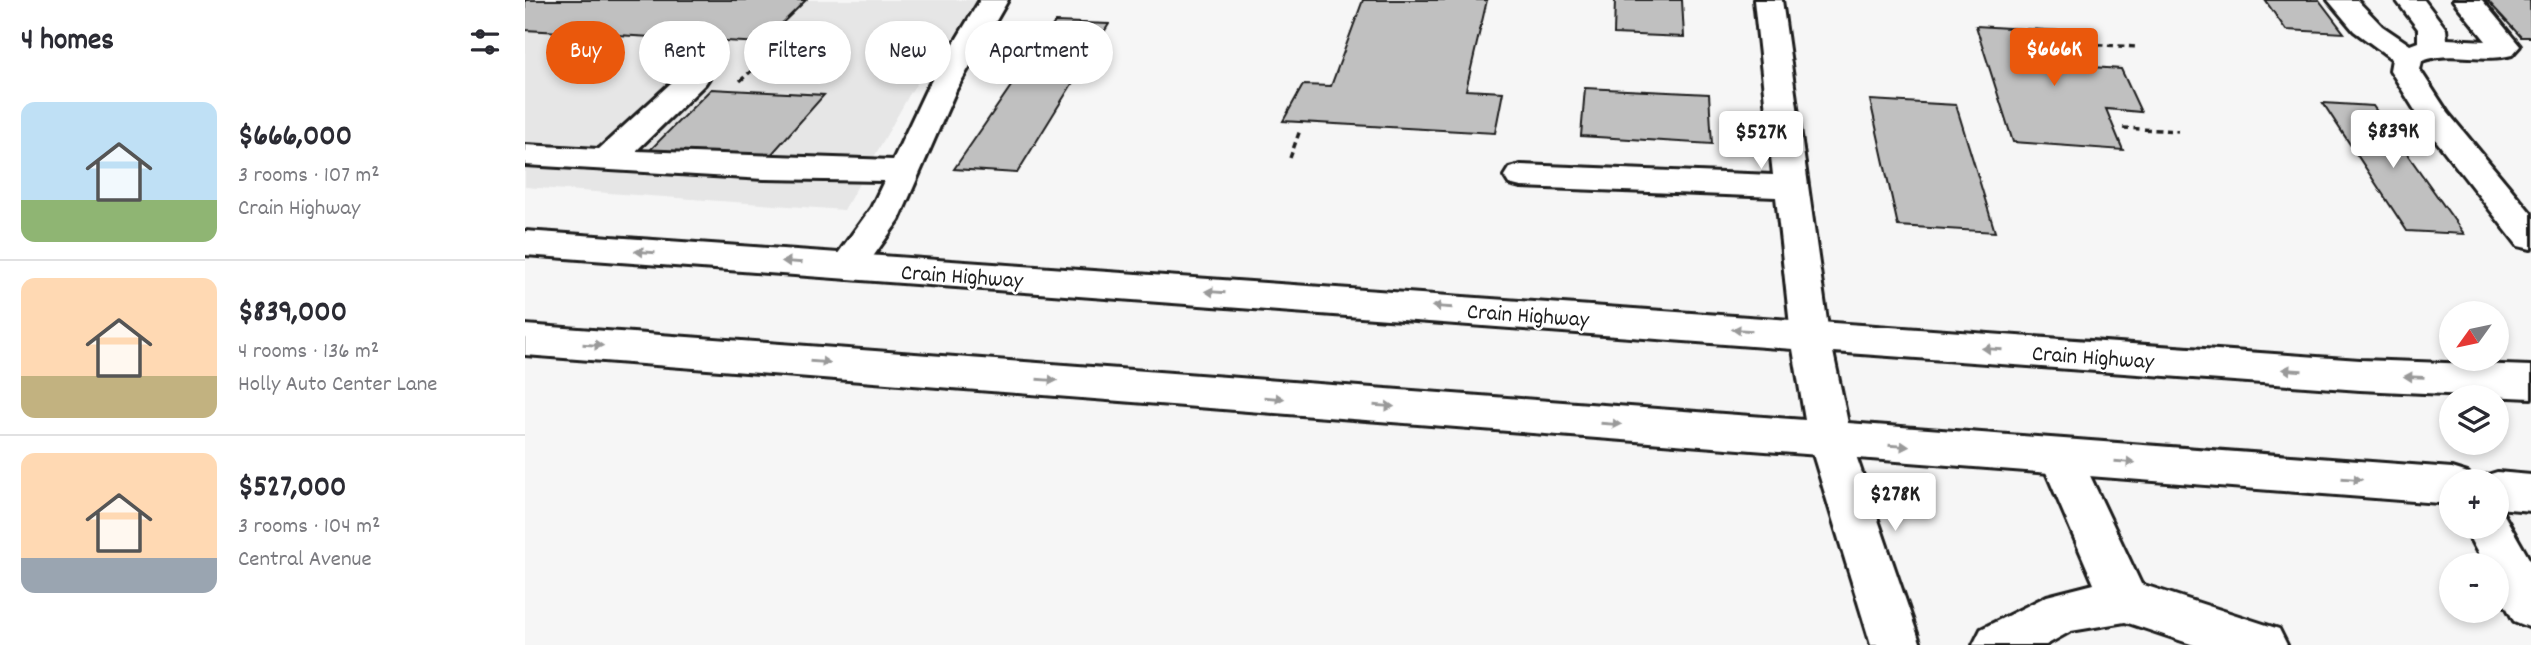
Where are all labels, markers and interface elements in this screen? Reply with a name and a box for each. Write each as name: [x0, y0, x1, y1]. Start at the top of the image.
text: 4 homes: [21, 21, 114, 64]
chip: Buy: [546, 21, 625, 84]
chip: Rent: [639, 21, 730, 84]
chip: Filters: [744, 21, 851, 84]
chip: New: [865, 21, 951, 84]
chip: Apartment: [965, 21, 1113, 84]
icon: filters: [466, 23, 504, 61]
pin: $666K: [2005, 28, 2103, 88]
text: $666K: [2026, 34, 2082, 67]
pin: $839K: [2344, 110, 2442, 170]
pin: $527K: [1712, 111, 1810, 171]
text: $839K: [2367, 116, 2419, 149]
text: $666,000: [238, 117, 352, 160]
text: $527K: [1735, 117, 1787, 150]
icon: home: [77, 130, 161, 214]
text: 3 rooms · 107 m²: [238, 160, 380, 193]
text: Crain Highway: [238, 193, 360, 226]
one-way arrow: [634, 246, 656, 257]
one-way arrow: [781, 256, 803, 267]
street label: Crain Highway: [900, 258, 1025, 299]
one-way arrow: [1204, 286, 1226, 297]
text: $839,000: [238, 293, 347, 336]
street label: Crain Highway: [1466, 297, 1591, 338]
one-way arrow: [1431, 301, 1453, 312]
north arrow: [2439, 301, 2509, 371]
map controls: [2439, 301, 2509, 623]
icon: home: [77, 306, 161, 390]
one-way arrow: [1731, 324, 1753, 335]
text: 4 rooms · 136 m²: [238, 336, 379, 369]
street label: Crain Highway: [2031, 339, 2156, 380]
one-way arrow: [582, 340, 604, 351]
one-way arrow: [1980, 343, 2002, 354]
one-way arrow: [809, 357, 831, 368]
one-way arrow: [2281, 364, 2303, 375]
text: Holly Auto Center Lane: [238, 369, 437, 402]
one-way arrow: [2403, 372, 2425, 383]
one-way arrow: [1036, 375, 1058, 386]
button: layers: [2439, 385, 2509, 455]
one-way arrow: [1263, 393, 1285, 404]
one-way arrow: [1373, 401, 1395, 412]
one-way arrow: [1600, 419, 1622, 430]
one-way arrow: [1888, 441, 1910, 452]
one-way arrow: [2115, 457, 2137, 468]
text: $527,000: [238, 468, 346, 511]
button: +: [2439, 469, 2509, 539]
pin: $278K: [1846, 474, 1944, 533]
one-way arrow: [2342, 474, 2364, 485]
text: $278K: [1870, 479, 1920, 512]
icon: home: [77, 481, 161, 565]
text: 3 rooms · 104 m²: [238, 511, 380, 544]
text: Central Avenue: [238, 544, 372, 577]
button: −: [2439, 553, 2509, 623]

